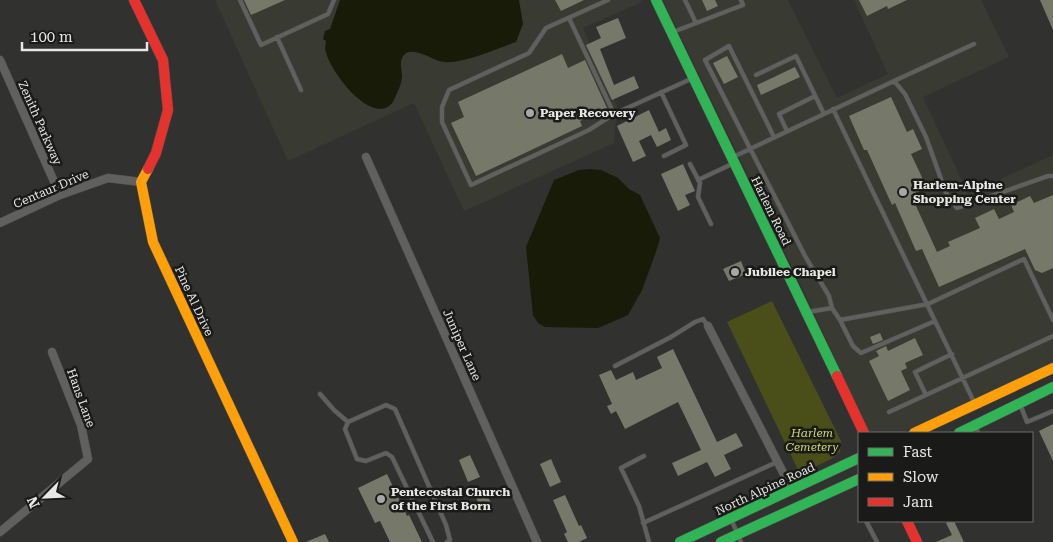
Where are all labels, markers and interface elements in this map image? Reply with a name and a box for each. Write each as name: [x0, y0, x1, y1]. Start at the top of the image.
scale bar: [22, 20, 148, 52]
text: 100 m: [30, 28, 73, 46]
street label: Zenith Parkway: [15, 79, 65, 168]
place label: Paper Recovery: [540, 106, 636, 120]
marker: Paper Recovery: [524, 107, 536, 119]
street label: Centaur Drive: [11, 167, 91, 211]
street label: Harlem Road: [748, 174, 794, 248]
place label: Harlem-Alpine Shopping Center: [913, 178, 1016, 206]
marker: Harlem-Alpine Shopping Center: [897, 186, 909, 198]
street label: Pine Al Drive: [172, 264, 216, 339]
place label: Jubilee Chapel: [745, 265, 836, 279]
marker: Jubilee Chapel: [729, 266, 741, 278]
street label: Juniper Lane: [440, 307, 484, 383]
street label: Hans Lane: [64, 367, 98, 430]
park label: Harlem Cemetery: [785, 426, 839, 454]
legend: [858, 432, 1033, 522]
text: Fast: [903, 443, 933, 461]
street label: North Alpine Road: [713, 460, 817, 518]
text: Slow: [903, 468, 939, 486]
north arrow: [20, 472, 70, 522]
place label: Pentecostal Church of the First Born: [391, 485, 510, 513]
marker: Pentecostal Church of the First Born: [375, 493, 387, 505]
text: Jam: [903, 493, 933, 511]
text: N: [24, 494, 43, 510]

